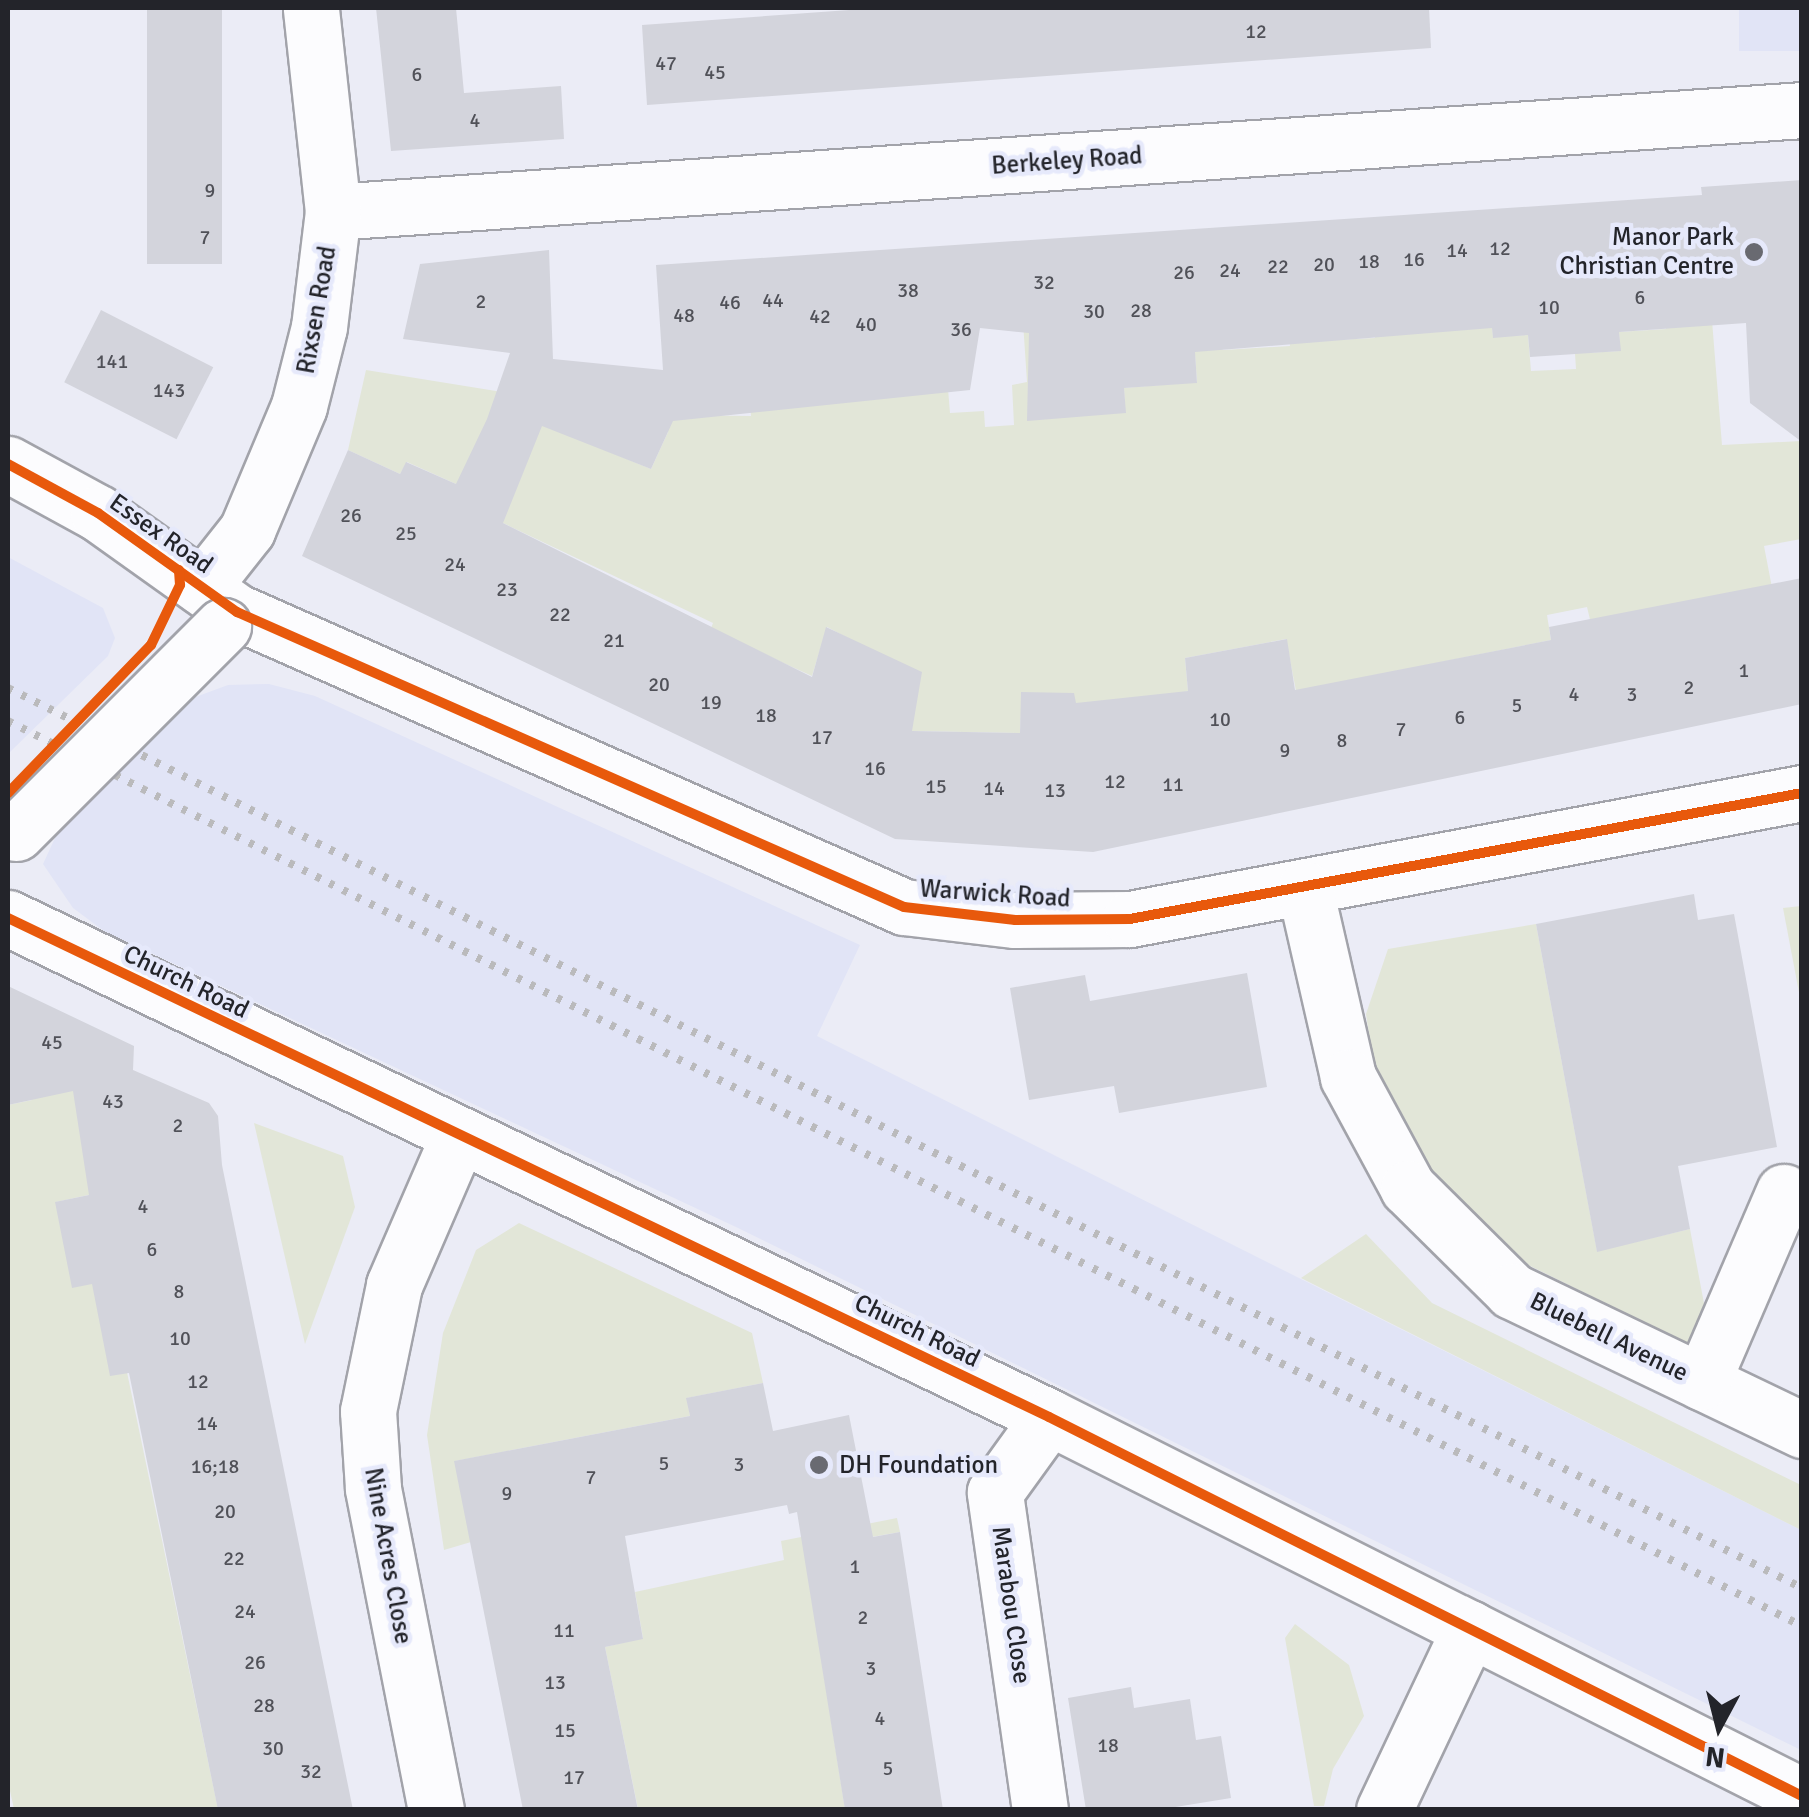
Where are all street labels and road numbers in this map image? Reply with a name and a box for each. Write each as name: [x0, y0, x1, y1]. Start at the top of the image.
street label: Berkeley Road: [990, 141, 1144, 181]
street label: Rixsen Road: [291, 244, 343, 376]
street label: Essex Road: [104, 488, 218, 580]
street label: Warwick Road: [919, 874, 1071, 914]
street label: Church Road: [119, 939, 253, 1025]
street label: Bluebell Avenue: [1525, 1286, 1693, 1388]
street label: Church Road: [850, 1288, 984, 1374]
street label: Nine Acres Close: [358, 1465, 418, 1647]
street label: Marabou Close: [985, 1524, 1037, 1686]

